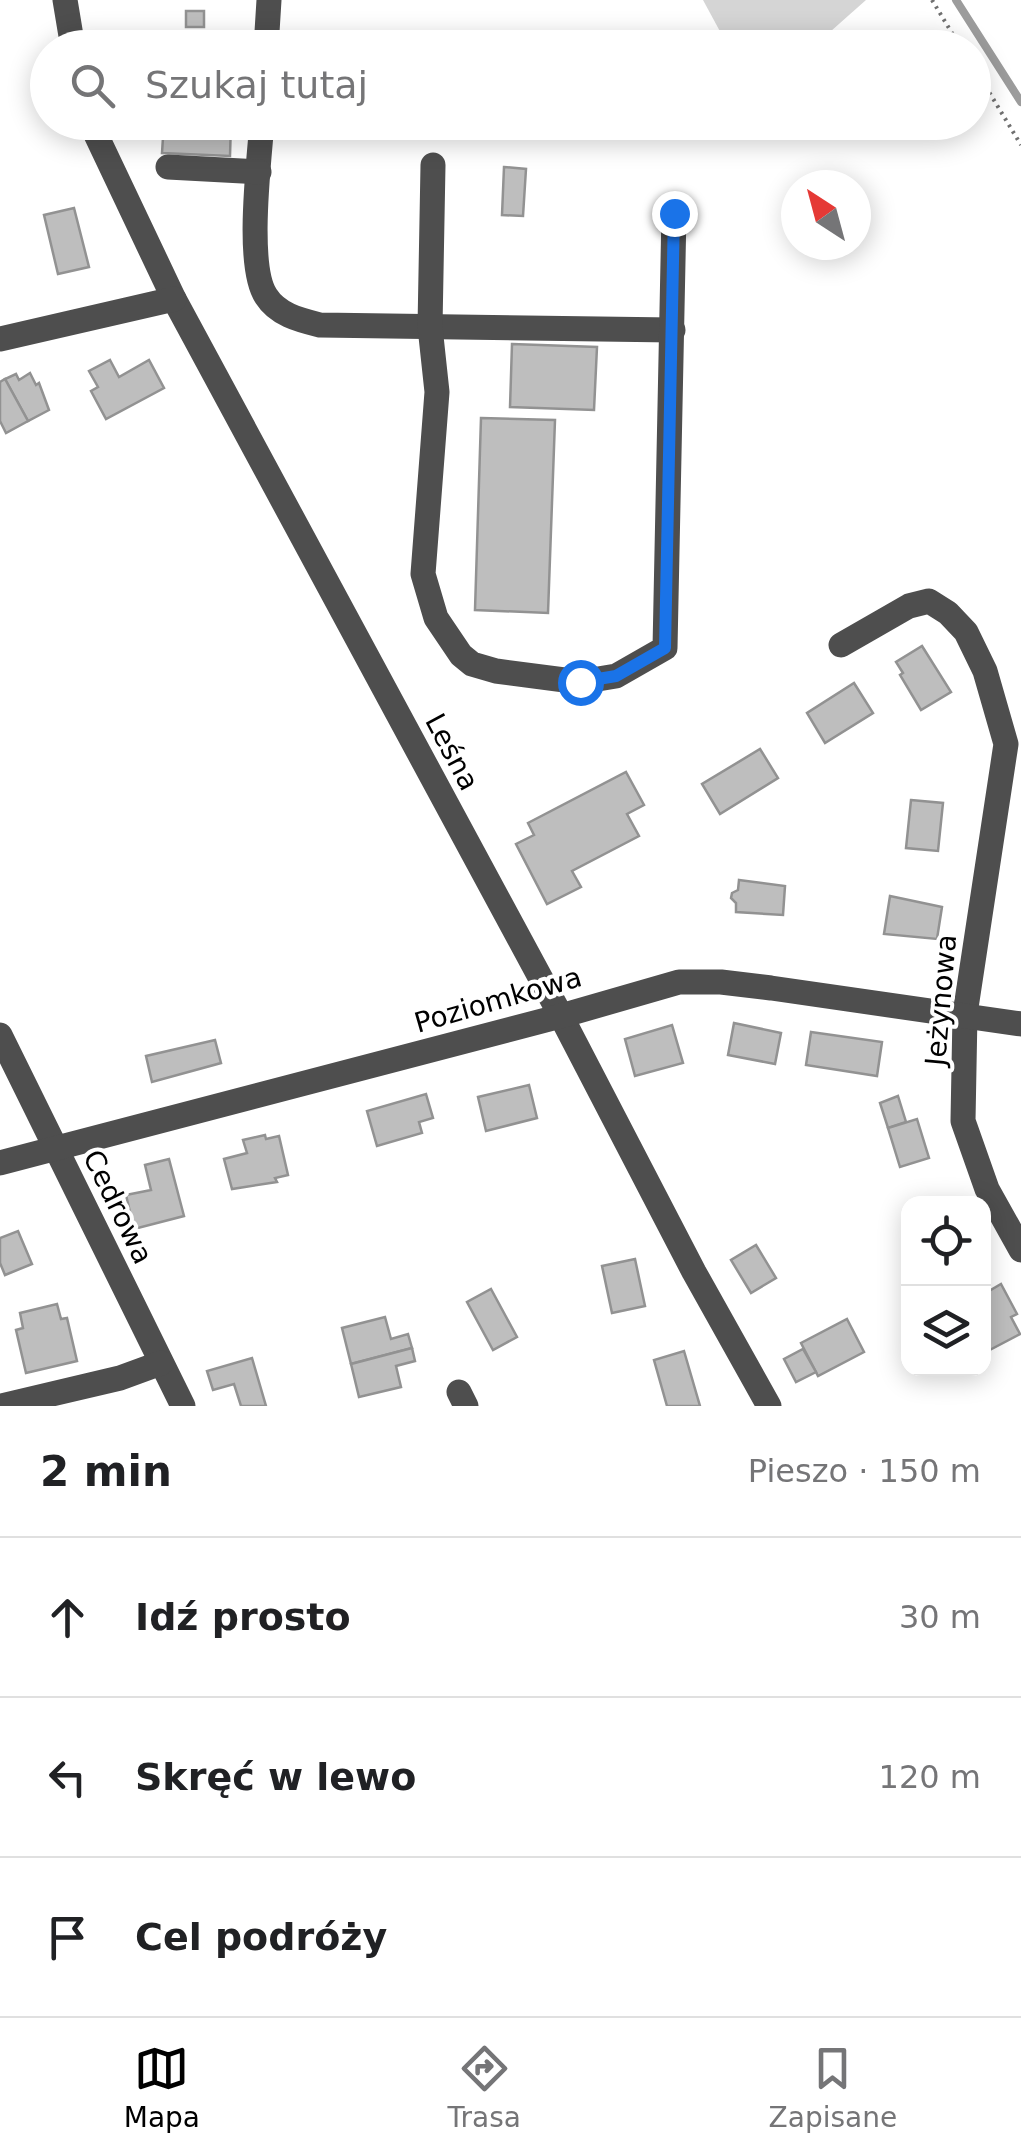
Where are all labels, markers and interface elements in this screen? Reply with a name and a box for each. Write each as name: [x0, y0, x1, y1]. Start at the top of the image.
search box: [30, 30, 991, 140]
icon: search: [65, 58, 120, 113]
text: Szukaj tutaj: [145, 63, 368, 107]
north arrow: [781, 170, 871, 260]
route end: [652, 191, 698, 237]
route start: [558, 660, 604, 706]
street label: Leśna: [418, 708, 486, 796]
street label: Jeżynowa: [919, 933, 963, 1069]
street label: Poziomkowa: [411, 960, 585, 1040]
street label: Cedrowa: [76, 1145, 160, 1269]
map controls: [901, 1196, 991, 1376]
button: locate: [901, 1196, 991, 1286]
button: layers: [901, 1286, 991, 1376]
text: 2 min: [40, 1447, 172, 1496]
text: Pieszo · 150 m: [748, 1452, 981, 1490]
icon: ahead: [40, 1590, 95, 1645]
text: Idź prosto: [135, 1595, 351, 1639]
text: 30 m: [899, 1598, 981, 1636]
icon: left: [40, 1750, 95, 1805]
text: Skręć w lewo: [135, 1755, 416, 1799]
text: 120 m: [879, 1758, 981, 1796]
icon: arrive: [40, 1910, 95, 1965]
text: Cel podróży: [135, 1915, 387, 1959]
tab: Mapa: [124, 2041, 200, 2134]
tab: Trasa: [448, 2041, 521, 2134]
tab: Zapisane: [769, 2041, 897, 2134]

